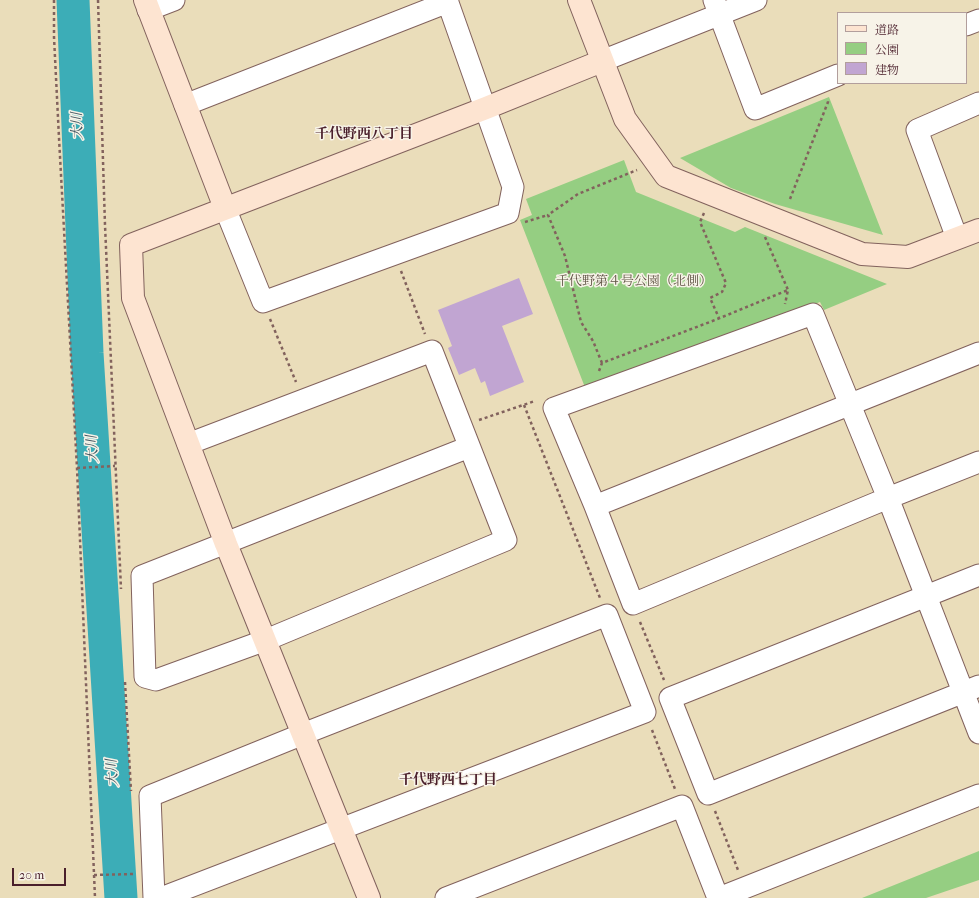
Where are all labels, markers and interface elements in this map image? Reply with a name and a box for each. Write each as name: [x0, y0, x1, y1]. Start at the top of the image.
legend: [837, 12, 967, 84]
text: 道路: [875, 23, 899, 37]
text: 公園: [875, 43, 899, 57]
text: 建物: [875, 63, 899, 77]
water label: 大川: [69, 112, 87, 140]
district label: 千代野西八丁目: [315, 127, 413, 143]
park label: 千代野第４号公園（北側）: [556, 274, 712, 290]
water label: 大川: [84, 434, 102, 464]
water label: 大川: [104, 758, 122, 788]
district label: 千代野西七丁目: [399, 773, 497, 789]
scale bar: [14, 860, 68, 886]
text: 20 m: [19, 868, 44, 882]

